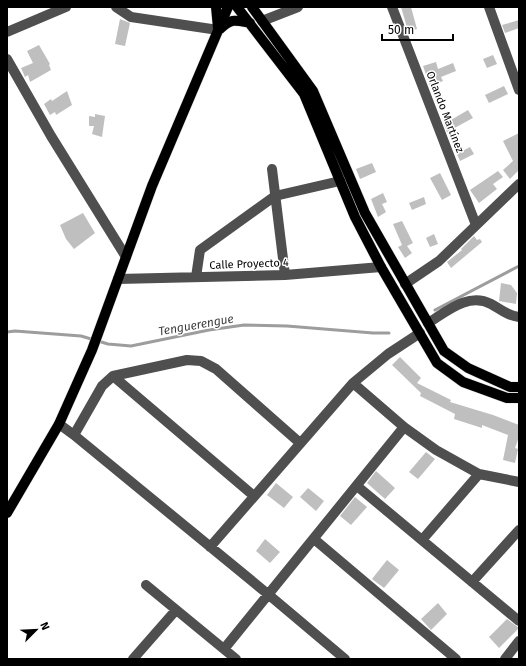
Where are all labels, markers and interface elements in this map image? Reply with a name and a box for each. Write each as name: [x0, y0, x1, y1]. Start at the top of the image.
scale bar: [382, 16, 453, 42]
text: 50 m: [388, 23, 414, 37]
street label: Orlando Martínez: [423, 69, 467, 155]
street label: Calle Proyecto 4: [209, 256, 289, 272]
water label: Tenguerengue: [157, 311, 235, 339]
north arrow: [16, 610, 56, 650]
text: N: [37, 620, 52, 632]

